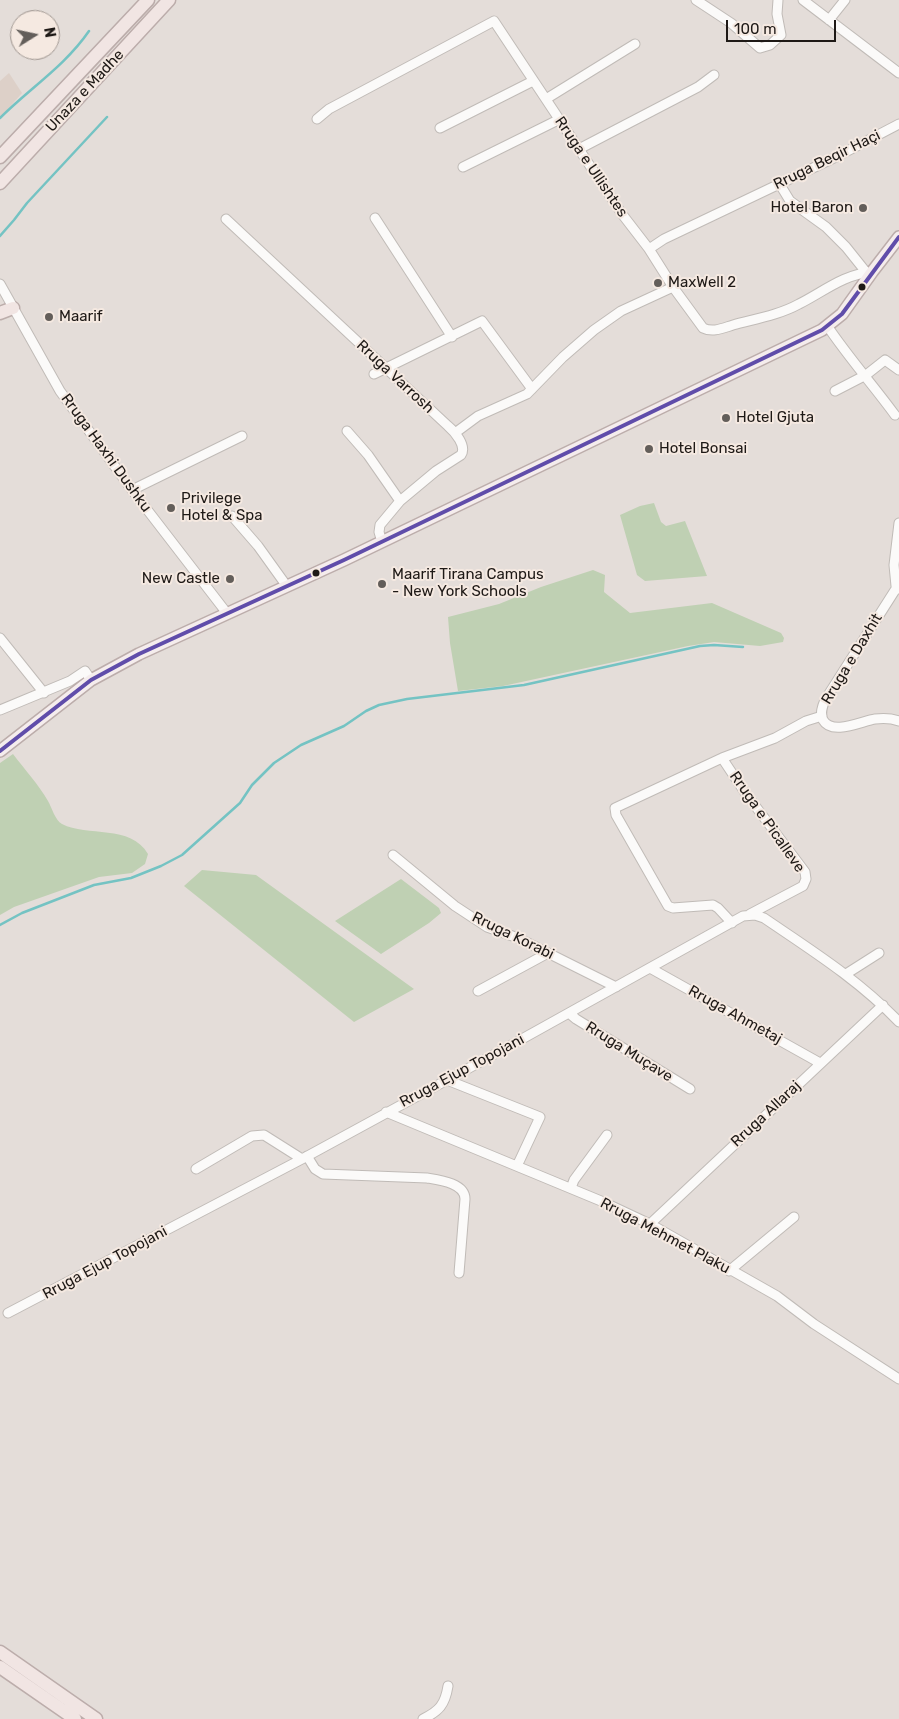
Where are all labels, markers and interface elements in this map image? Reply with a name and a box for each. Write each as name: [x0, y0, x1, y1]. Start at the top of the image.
north arrow: [10, 10, 60, 60]
scale bar: [729, 10, 839, 42]
text: 100 m: [734, 20, 776, 38]
text: N: [40, 26, 59, 39]
street label: Unaza e Madhe: [42, 46, 128, 136]
street label: Rruga e Ullishtes: [551, 113, 631, 221]
street label: Rruga Beqir Haçi: [771, 126, 883, 194]
place label: Hotel Baron: [771, 199, 853, 217]
marker: Hotel Baron: [857, 202, 869, 214]
place label: MaxWell 2: [668, 274, 736, 292]
marker: MaxWell 2: [652, 277, 664, 289]
unlabelled marker: [857, 282, 867, 292]
place label: Maarif: [59, 308, 103, 326]
marker: Maarif: [43, 311, 55, 323]
street label: Rruga Varrosh: [353, 337, 437, 417]
street label: Rruga Haxhi Dushku: [57, 390, 155, 516]
place label: Hotel Gjuta: [736, 409, 814, 427]
marker: Hotel Gjuta: [720, 412, 732, 424]
place label: Hotel Bonsai: [659, 440, 747, 458]
marker: Hotel Bonsai: [643, 443, 655, 455]
place label: Privilege Hotel & Spa: [181, 490, 262, 525]
marker: Privilege Hotel & Spa: [165, 502, 177, 514]
place label: Maarif Tirana Campus - New York Schools: [392, 566, 544, 601]
unlabelled marker: [311, 568, 321, 578]
place label: New Castle: [142, 570, 220, 588]
marker: New Castle: [224, 573, 236, 585]
marker: Maarif Tirana Campus - New York Schools: [376, 578, 388, 590]
street label: Rruga e Daxhit: [818, 610, 886, 708]
street label: Rruga e Picalleve: [725, 768, 809, 876]
street label: Rruga Korabi: [469, 908, 557, 964]
street label: Rruga Ahmetaj: [685, 982, 785, 1048]
street label: Rruga Muçave: [582, 1018, 676, 1086]
street label: Rruga Ejup Topojani: [397, 1031, 527, 1111]
street label: Rruga Allaraj: [727, 1077, 805, 1151]
street label: Rruga Mehmet Plaku: [597, 1194, 733, 1278]
street label: Rruga Ejup Topojani: [40, 1223, 170, 1303]

